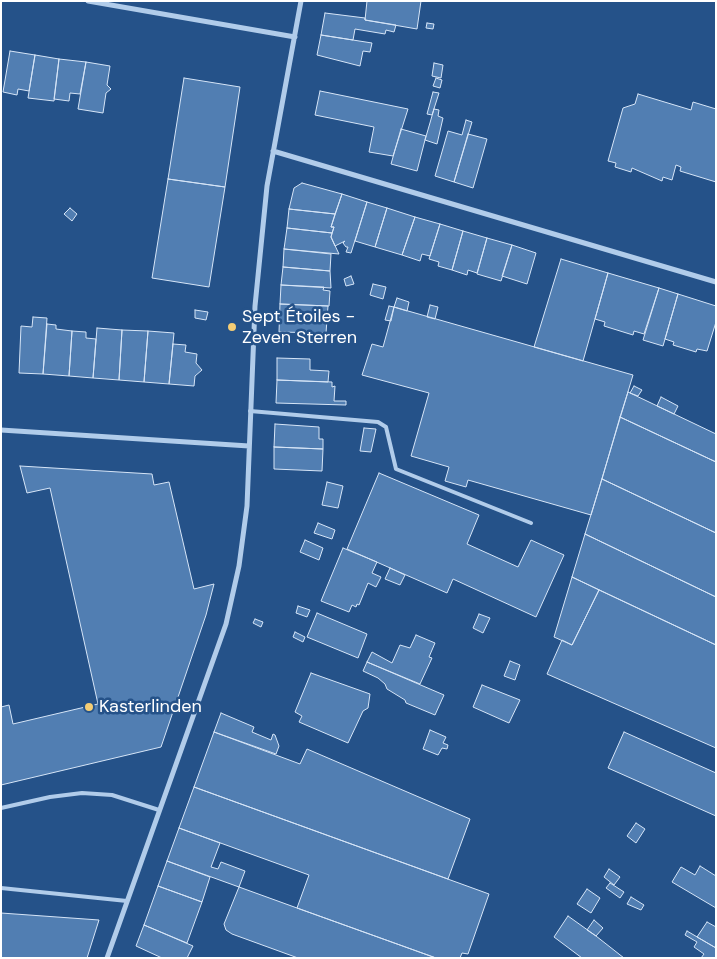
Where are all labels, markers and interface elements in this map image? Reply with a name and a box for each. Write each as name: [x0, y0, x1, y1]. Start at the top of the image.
place label: Sept Étoiles - Zeven Sterren: [242, 306, 357, 348]
marker: Sept Étoiles - Zeven Sterren: [226, 321, 238, 333]
place label: Kasterlinden: [99, 696, 202, 718]
marker: Kasterlinden: [83, 701, 95, 713]

